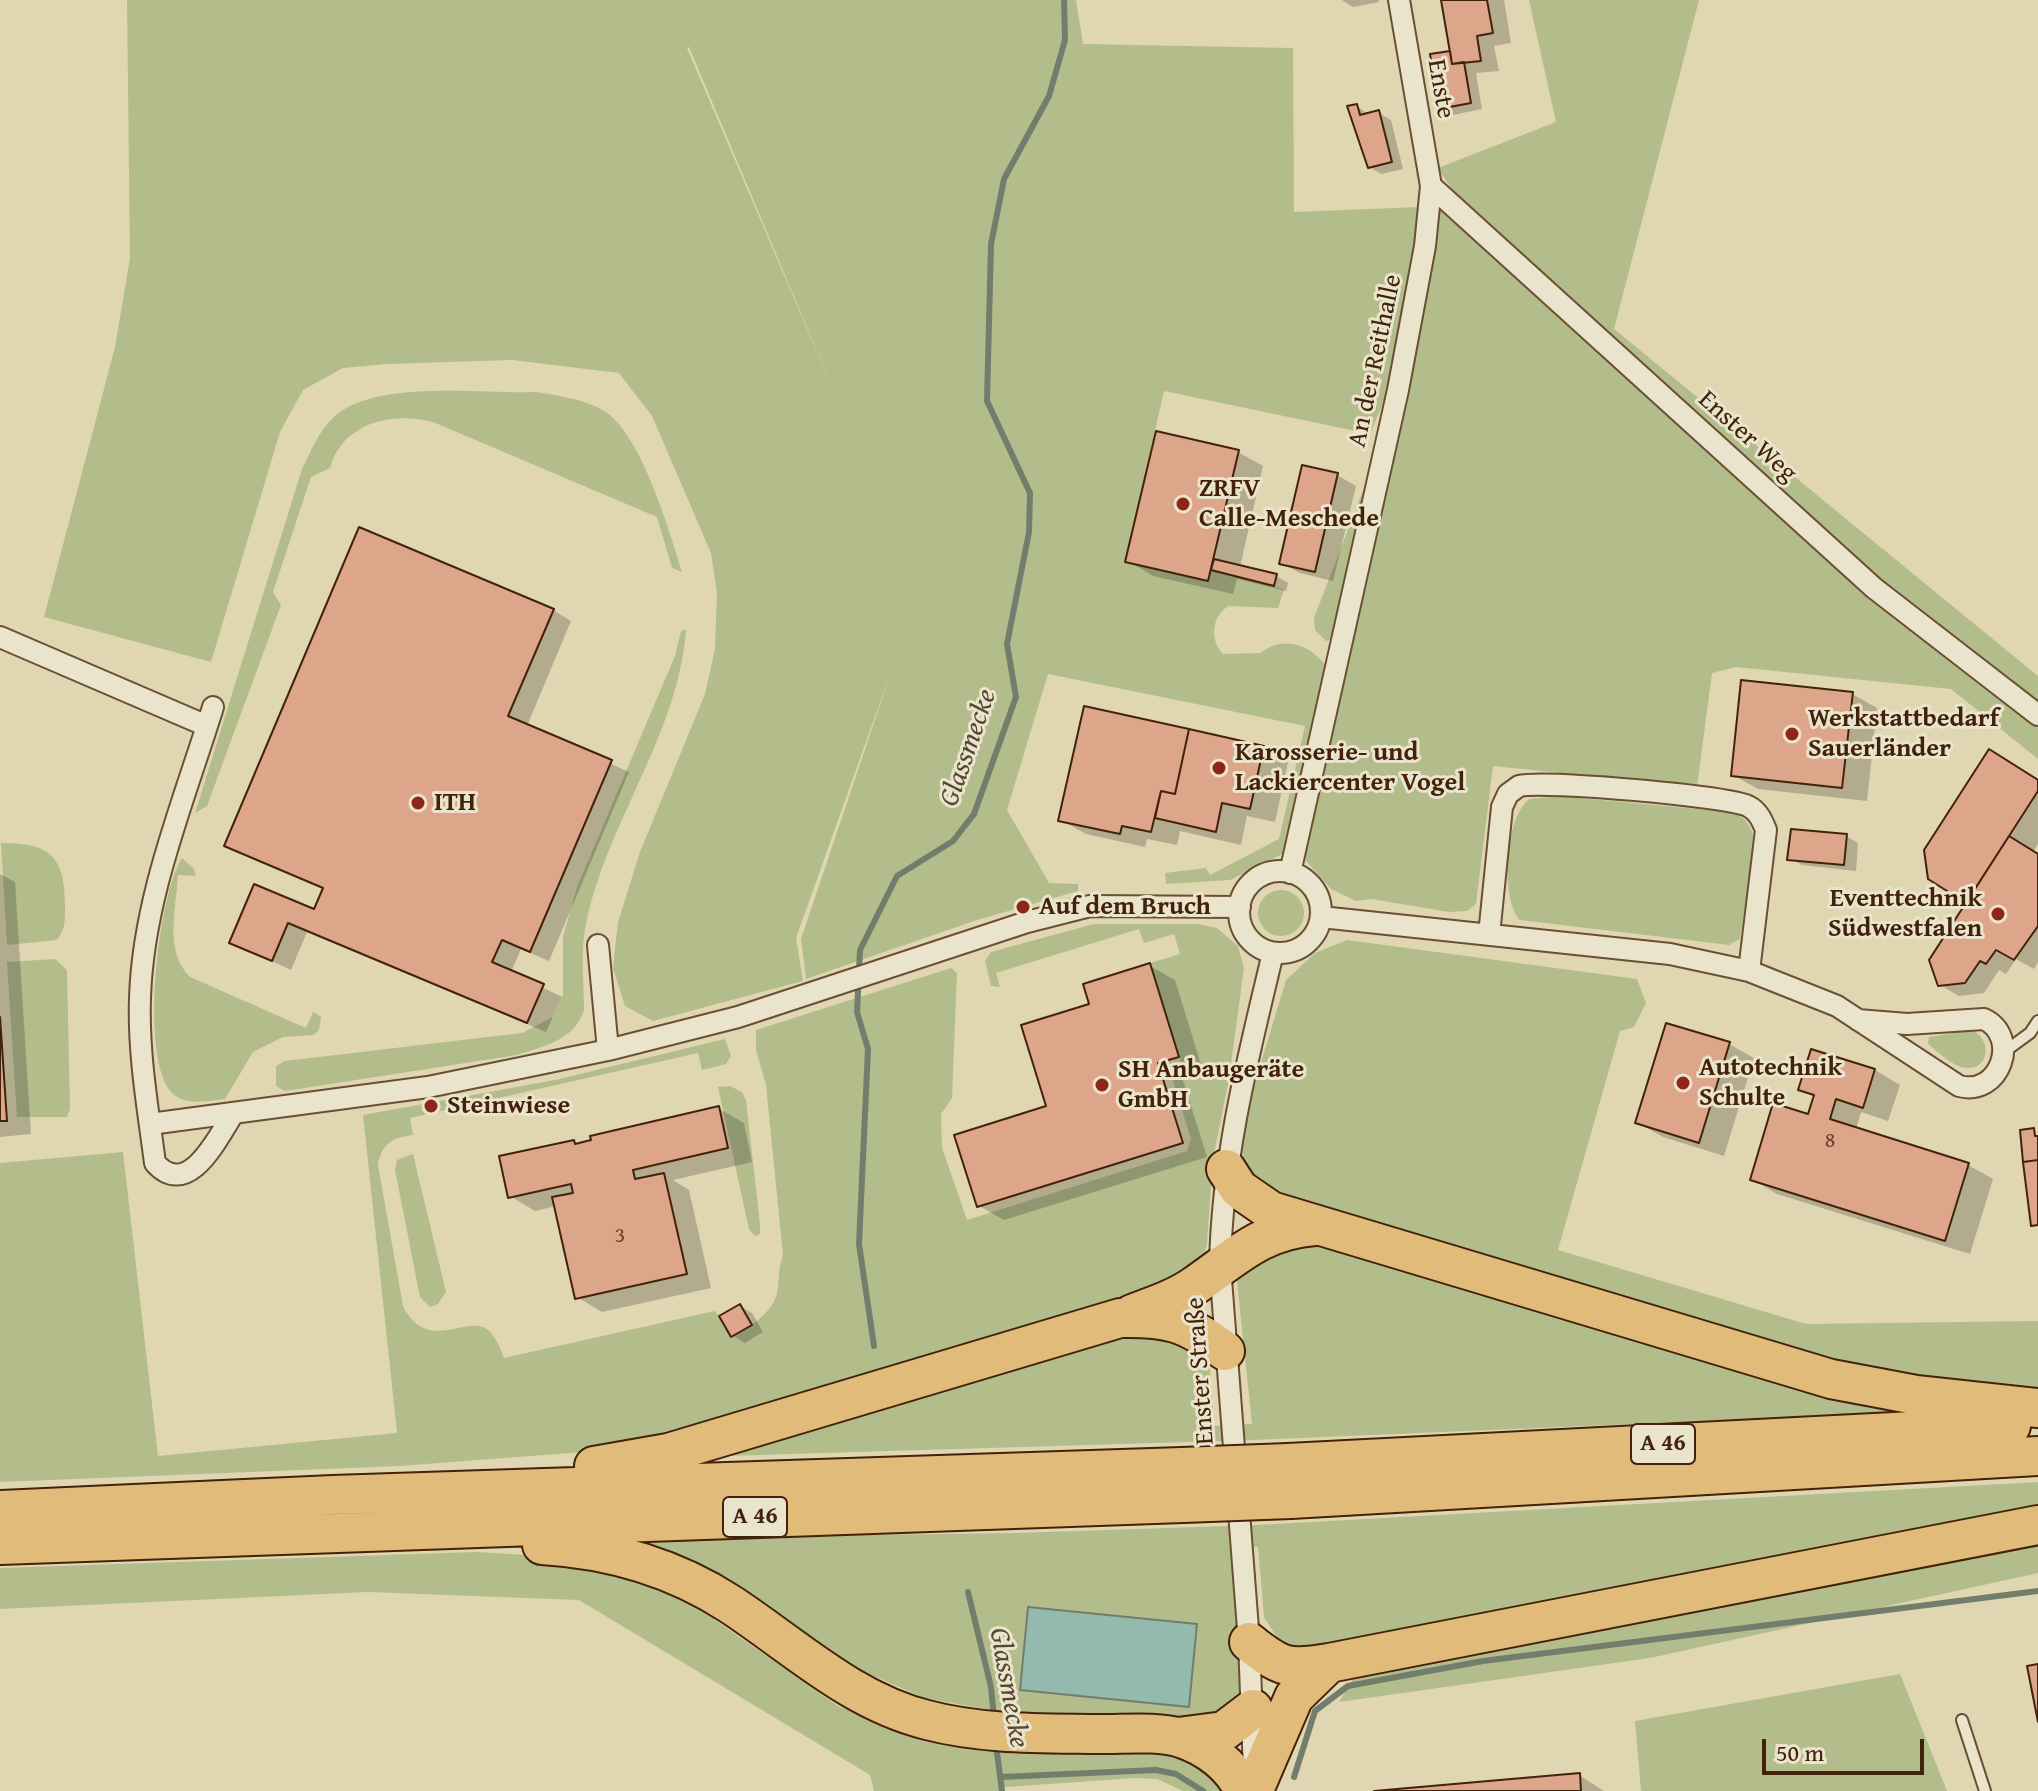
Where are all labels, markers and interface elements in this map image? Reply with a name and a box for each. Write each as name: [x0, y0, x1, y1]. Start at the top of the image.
street label: Enste: [1419, 57, 1461, 121]
street label: An der Reithalle: [1342, 272, 1410, 450]
street label: Enster Weg: [1691, 385, 1803, 489]
place label: ZRFV Calle-Meschede: [1199, 473, 1379, 534]
marker: ZRFV Calle-Meschede: [1174, 495, 1192, 513]
water label: Glassmecke: [933, 685, 1005, 811]
place label: Werkstattbedarf Sauerländer: [1808, 703, 1999, 764]
marker: Werkstattbedarf Sauerländer: [1783, 725, 1801, 743]
place label: Karosserie- und Lackiercenter Vogel: [1235, 737, 1465, 798]
marker: Karosserie- und Lackiercenter Vogel: [1210, 759, 1228, 777]
place label: ITH: [434, 787, 476, 819]
marker: ITH: [409, 794, 427, 812]
place label: Eventtechnik Südwestfalen: [1828, 883, 1982, 944]
place label: Auf dem Bruch: [1039, 891, 1211, 923]
marker: Auf dem Bruch: [1014, 898, 1032, 916]
marker: Eventtechnik Südwestfalen: [1989, 905, 2007, 923]
place label: Autotechnik Schulte: [1699, 1052, 1842, 1114]
place label: SH Anbaugeräte GmbH: [1118, 1054, 1304, 1116]
marker: Autotechnik Schulte: [1674, 1074, 1692, 1092]
marker: SH Anbaugeräte GmbH: [1093, 1076, 1111, 1094]
place label: Steinwiese: [447, 1090, 570, 1122]
marker: Steinwiese: [422, 1097, 440, 1115]
house number: 8: [1825, 1128, 1835, 1154]
house number: 3: [615, 1223, 625, 1249]
street label: Enster Straße: [1180, 1296, 1222, 1446]
road number: A 46: [1631, 1424, 1695, 1464]
road number: A 46: [723, 1497, 787, 1537]
water label: Glassmecke: [981, 1625, 1035, 1751]
scale bar: [1766, 1723, 1928, 1773]
text: 50 m: [1776, 1735, 1824, 1770]

